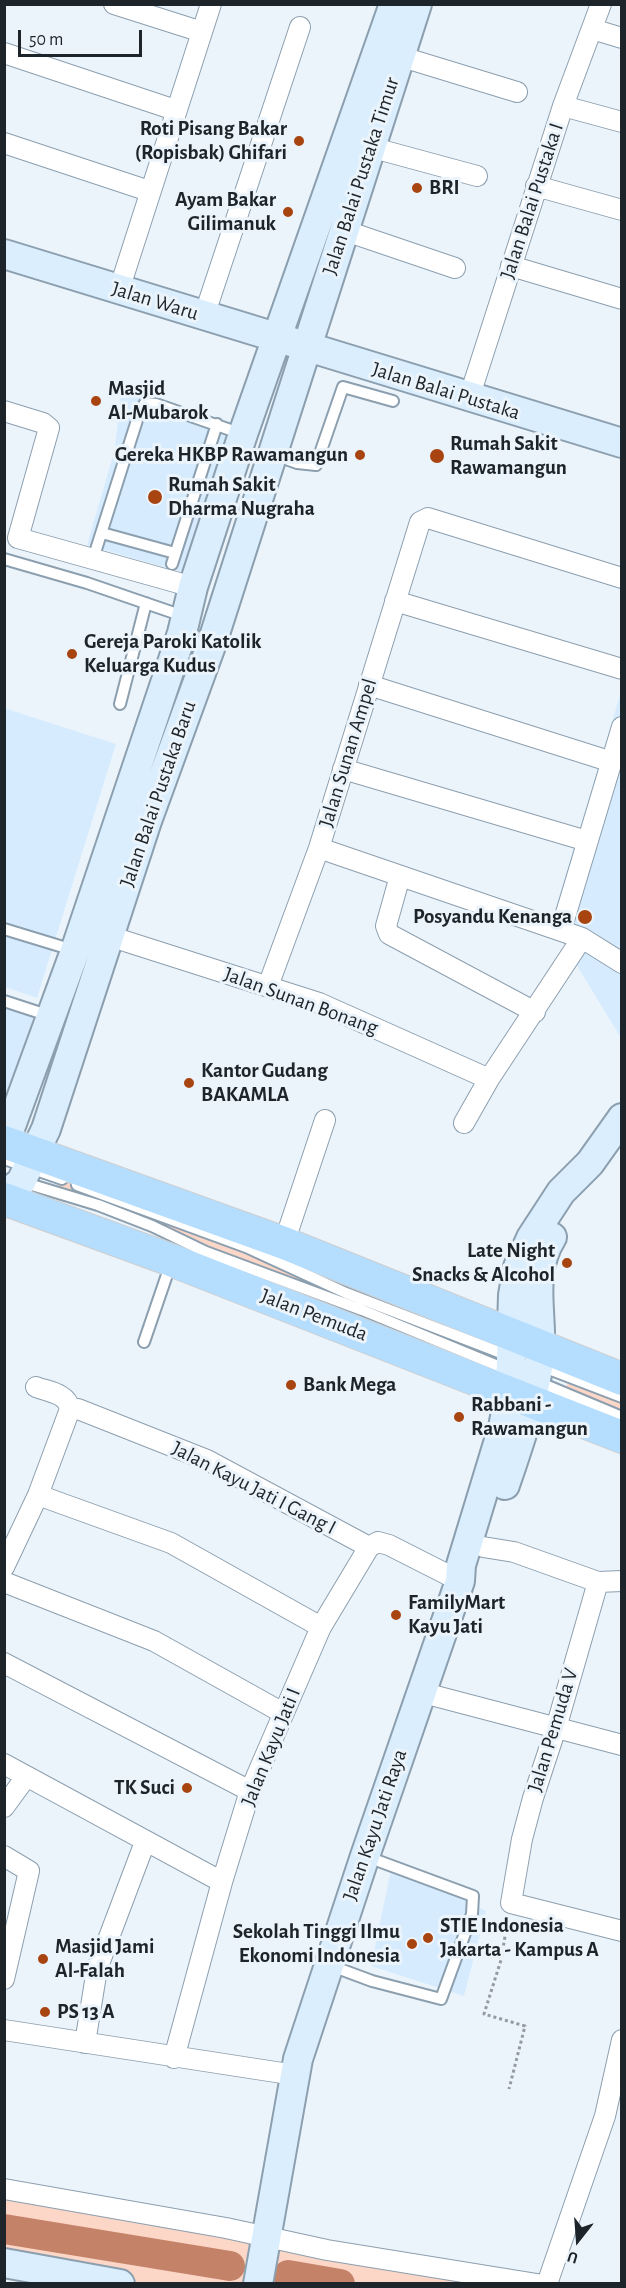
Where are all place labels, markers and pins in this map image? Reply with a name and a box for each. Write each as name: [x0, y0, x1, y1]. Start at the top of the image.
place label: Roti Pisang Bakar (Ropisbak) Ghifari: [135, 116, 287, 166]
marker: Roti Pisang Bakar (Ropisbak) Ghifari: [292, 134, 306, 148]
place label: BRI: [429, 175, 460, 201]
marker: BRI: [410, 181, 424, 195]
place label: Ayam Bakar Gilimanuk: [175, 187, 276, 237]
marker: Ayam Bakar Gilimanuk: [281, 205, 295, 219]
place label: Masjid Al-Mubarok: [108, 376, 208, 426]
marker: Masjid Al-Mubarok: [89, 394, 103, 408]
place label: Rumah Sakit Rawamangun: [450, 431, 567, 481]
place label: Gereka HKBP Rawamangun: [115, 442, 348, 468]
marker: Rumah Sakit Rawamangun: [428, 447, 446, 465]
marker: Gereka HKBP Rawamangun: [353, 448, 367, 462]
place label: Rumah Sakit Dharma Nugraha: [168, 472, 315, 522]
marker: Rumah Sakit Dharma Nugraha: [146, 488, 164, 506]
place label: Gereja Paroki Katolik Keluarga Kudus: [84, 629, 261, 679]
marker: Gereja Paroki Katolik Keluarga Kudus: [65, 647, 79, 661]
place label: Posyandu Kenanga: [413, 904, 572, 930]
marker: Posyandu Kenanga: [576, 908, 594, 926]
place label: Kantor Gudang BAKAMLA: [201, 1058, 328, 1108]
marker: Kantor Gudang BAKAMLA: [182, 1076, 196, 1090]
place label: Late Night Snacks & Alcohol: [412, 1238, 555, 1288]
marker: Late Night Snacks & Alcohol: [560, 1256, 574, 1270]
place label: Bank Mega: [303, 1372, 396, 1398]
marker: Bank Mega: [284, 1378, 298, 1392]
place label: Rabbani - Rawamangun: [471, 1392, 588, 1442]
marker: Rabbani - Rawamangun: [452, 1410, 466, 1424]
place label: FamilyMart Kayu Jati: [408, 1590, 505, 1640]
marker: FamilyMart Kayu Jati: [389, 1608, 403, 1622]
place label: TK Suci: [114, 1775, 175, 1801]
marker: TK Suci: [180, 1781, 194, 1795]
place label: STIE Indonesia Jakarta - Kampus A: [440, 1913, 599, 1963]
place label: Sekolah Tinggi Ilmu Ekonomi Indonesia: [233, 1919, 400, 1969]
marker: STIE Indonesia Jakarta - Kampus A: [421, 1931, 435, 1945]
place label: Masjid Jami Al-Falah: [55, 1934, 154, 1984]
marker: Sekolah Tinggi Ilmu Ekonomi Indonesia: [405, 1937, 419, 1951]
marker: Masjid Jami Al-Falah: [36, 1952, 50, 1966]
place label: PS 13 A: [57, 1999, 115, 2025]
marker: PS 13 A: [38, 2005, 52, 2019]

